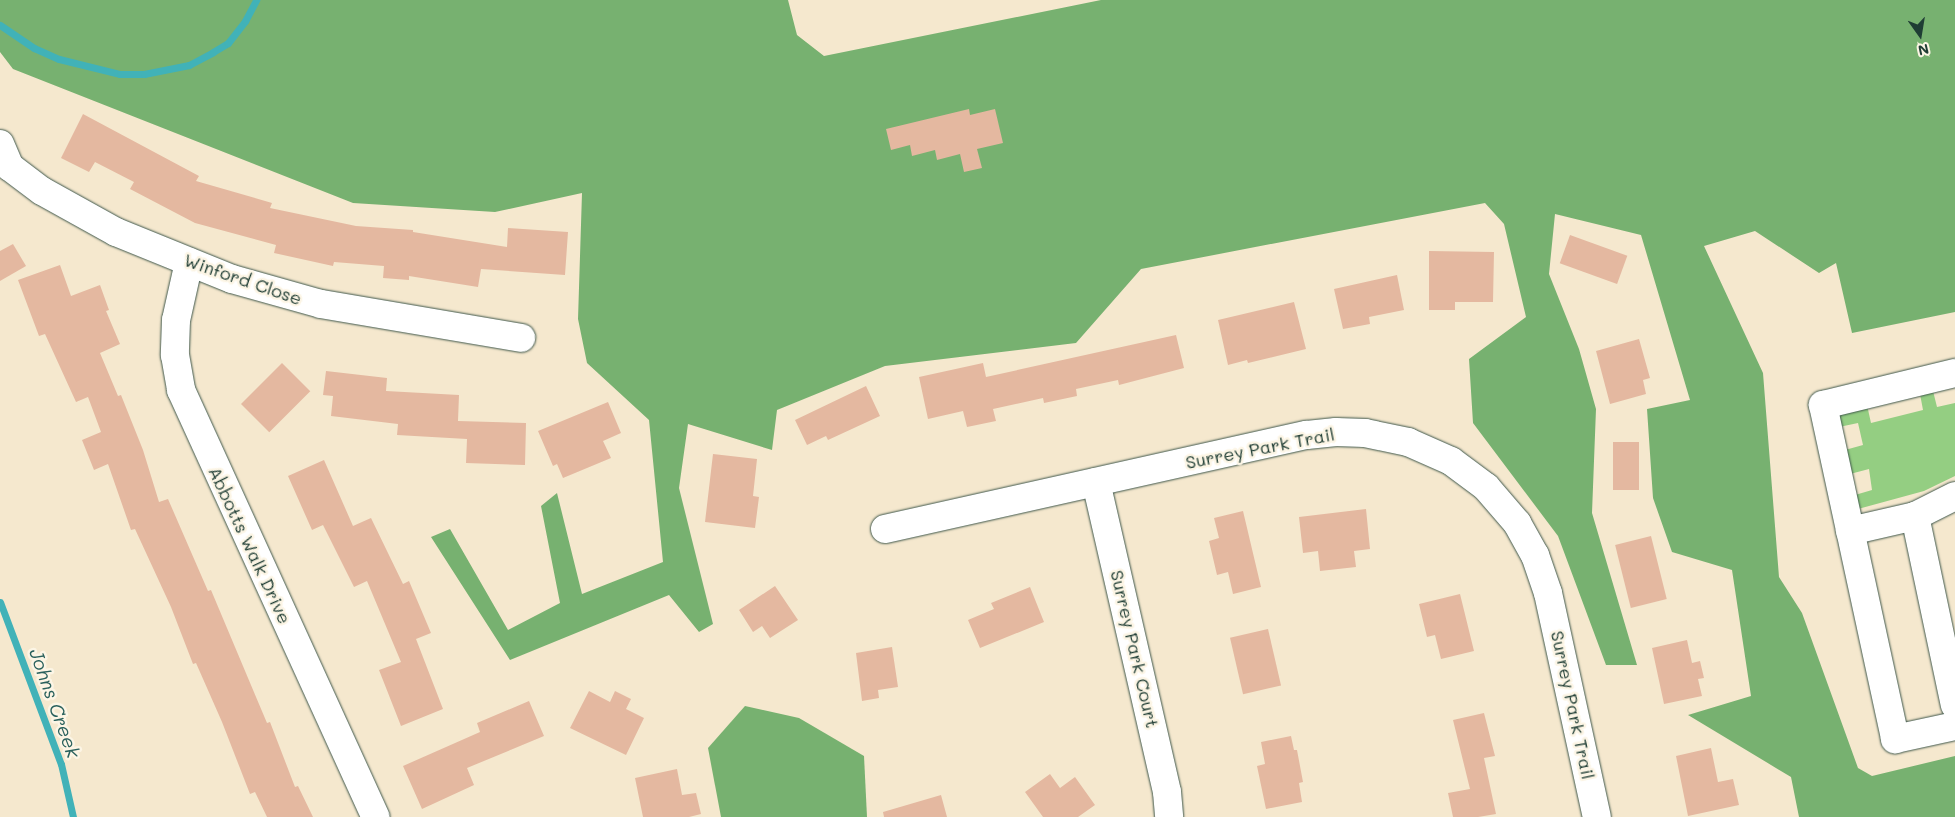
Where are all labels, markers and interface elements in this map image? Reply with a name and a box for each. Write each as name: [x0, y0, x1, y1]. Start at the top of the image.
north arrow: [1895, 10, 1945, 60]
text: N: [1916, 40, 1931, 61]
street label: Winford Close: [181, 249, 305, 309]
street label: Surrey Park Trail: [1184, 423, 1336, 473]
street label: Abbotts Walk Drive: [204, 463, 296, 627]
street label: Surrey Park Court: [1106, 568, 1164, 730]
street label: Surrey Park Trail: [1547, 629, 1599, 781]
water label: Johns Creek: [25, 645, 85, 761]

